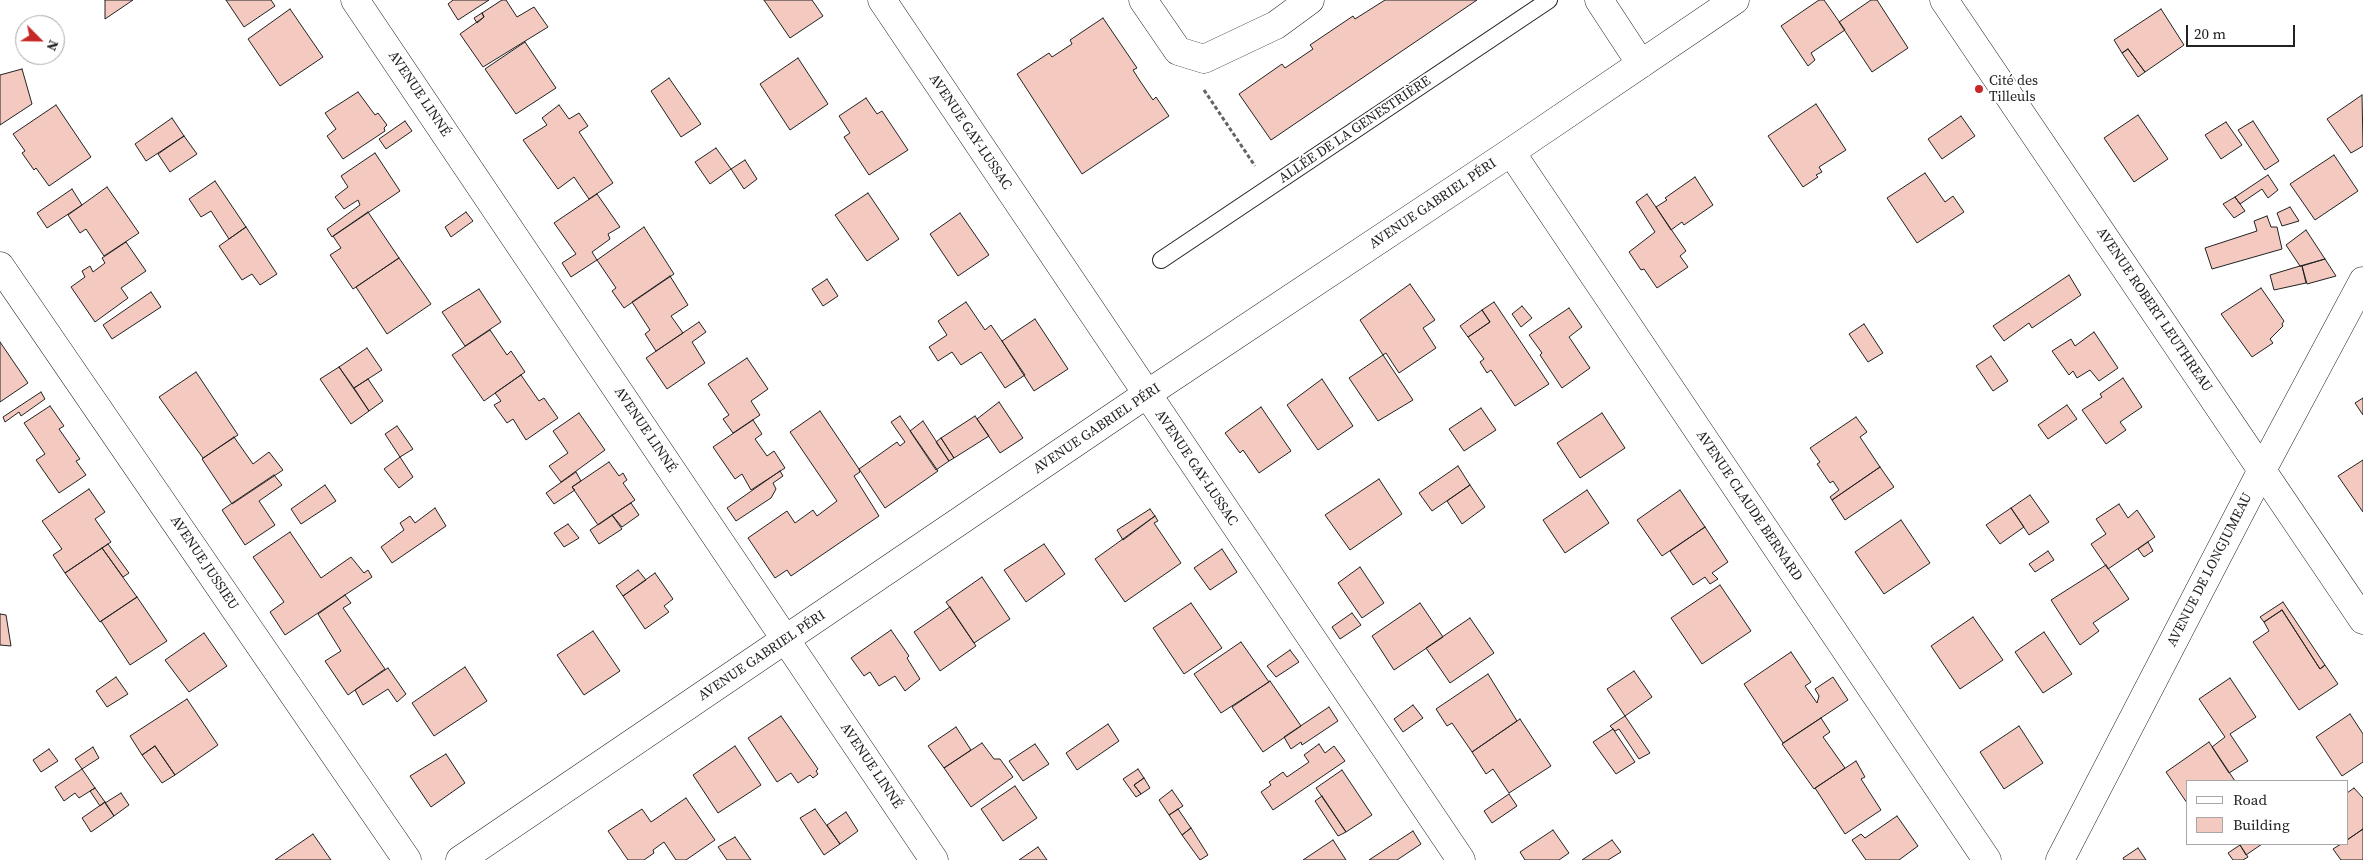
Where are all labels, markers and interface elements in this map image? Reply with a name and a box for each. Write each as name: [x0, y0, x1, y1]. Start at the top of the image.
north arrow: [15, 15, 65, 65]
scale bar: [2188, 15, 2297, 47]
text: 20 m: [2194, 23, 2226, 44]
text: N: [42, 37, 64, 54]
street label: AVENUE LINNÉ: [384, 48, 454, 140]
street label: AVENUE GAY-LUSSAC: [925, 71, 1015, 193]
street label: ALLÉE DE LA GENESTRIÈRE: [1276, 73, 1434, 187]
place label: Cité des Tilleuls: [1989, 73, 2038, 105]
marker: Cité des Tilleuls: [1973, 83, 1985, 95]
street label: AVENUE GABRIEL PÉRI: [1366, 155, 1500, 253]
street label: AVENUE ROBERT LEUTHREAU: [2093, 225, 2215, 395]
street label: AVENUE GABRIEL PÉRI: [1030, 380, 1164, 478]
street label: AVENUE LINNÉ: [610, 384, 680, 476]
street label: AVENUE GAY-LUSSAC: [1151, 407, 1241, 529]
street label: AVENUE CLAUDE BERNARD: [1692, 428, 1806, 584]
street label: AVENUE DE LONGJUMEAU: [2164, 490, 2256, 650]
street label: AVENUE JUSSIEU: [166, 513, 242, 613]
street label: AVENUE GABRIEL PÉRI: [695, 607, 829, 705]
street label: AVENUE LINNÉ: [836, 720, 906, 812]
legend: [2186, 780, 2348, 845]
text: Road: [2233, 789, 2267, 810]
text: Building: [2233, 814, 2290, 835]

